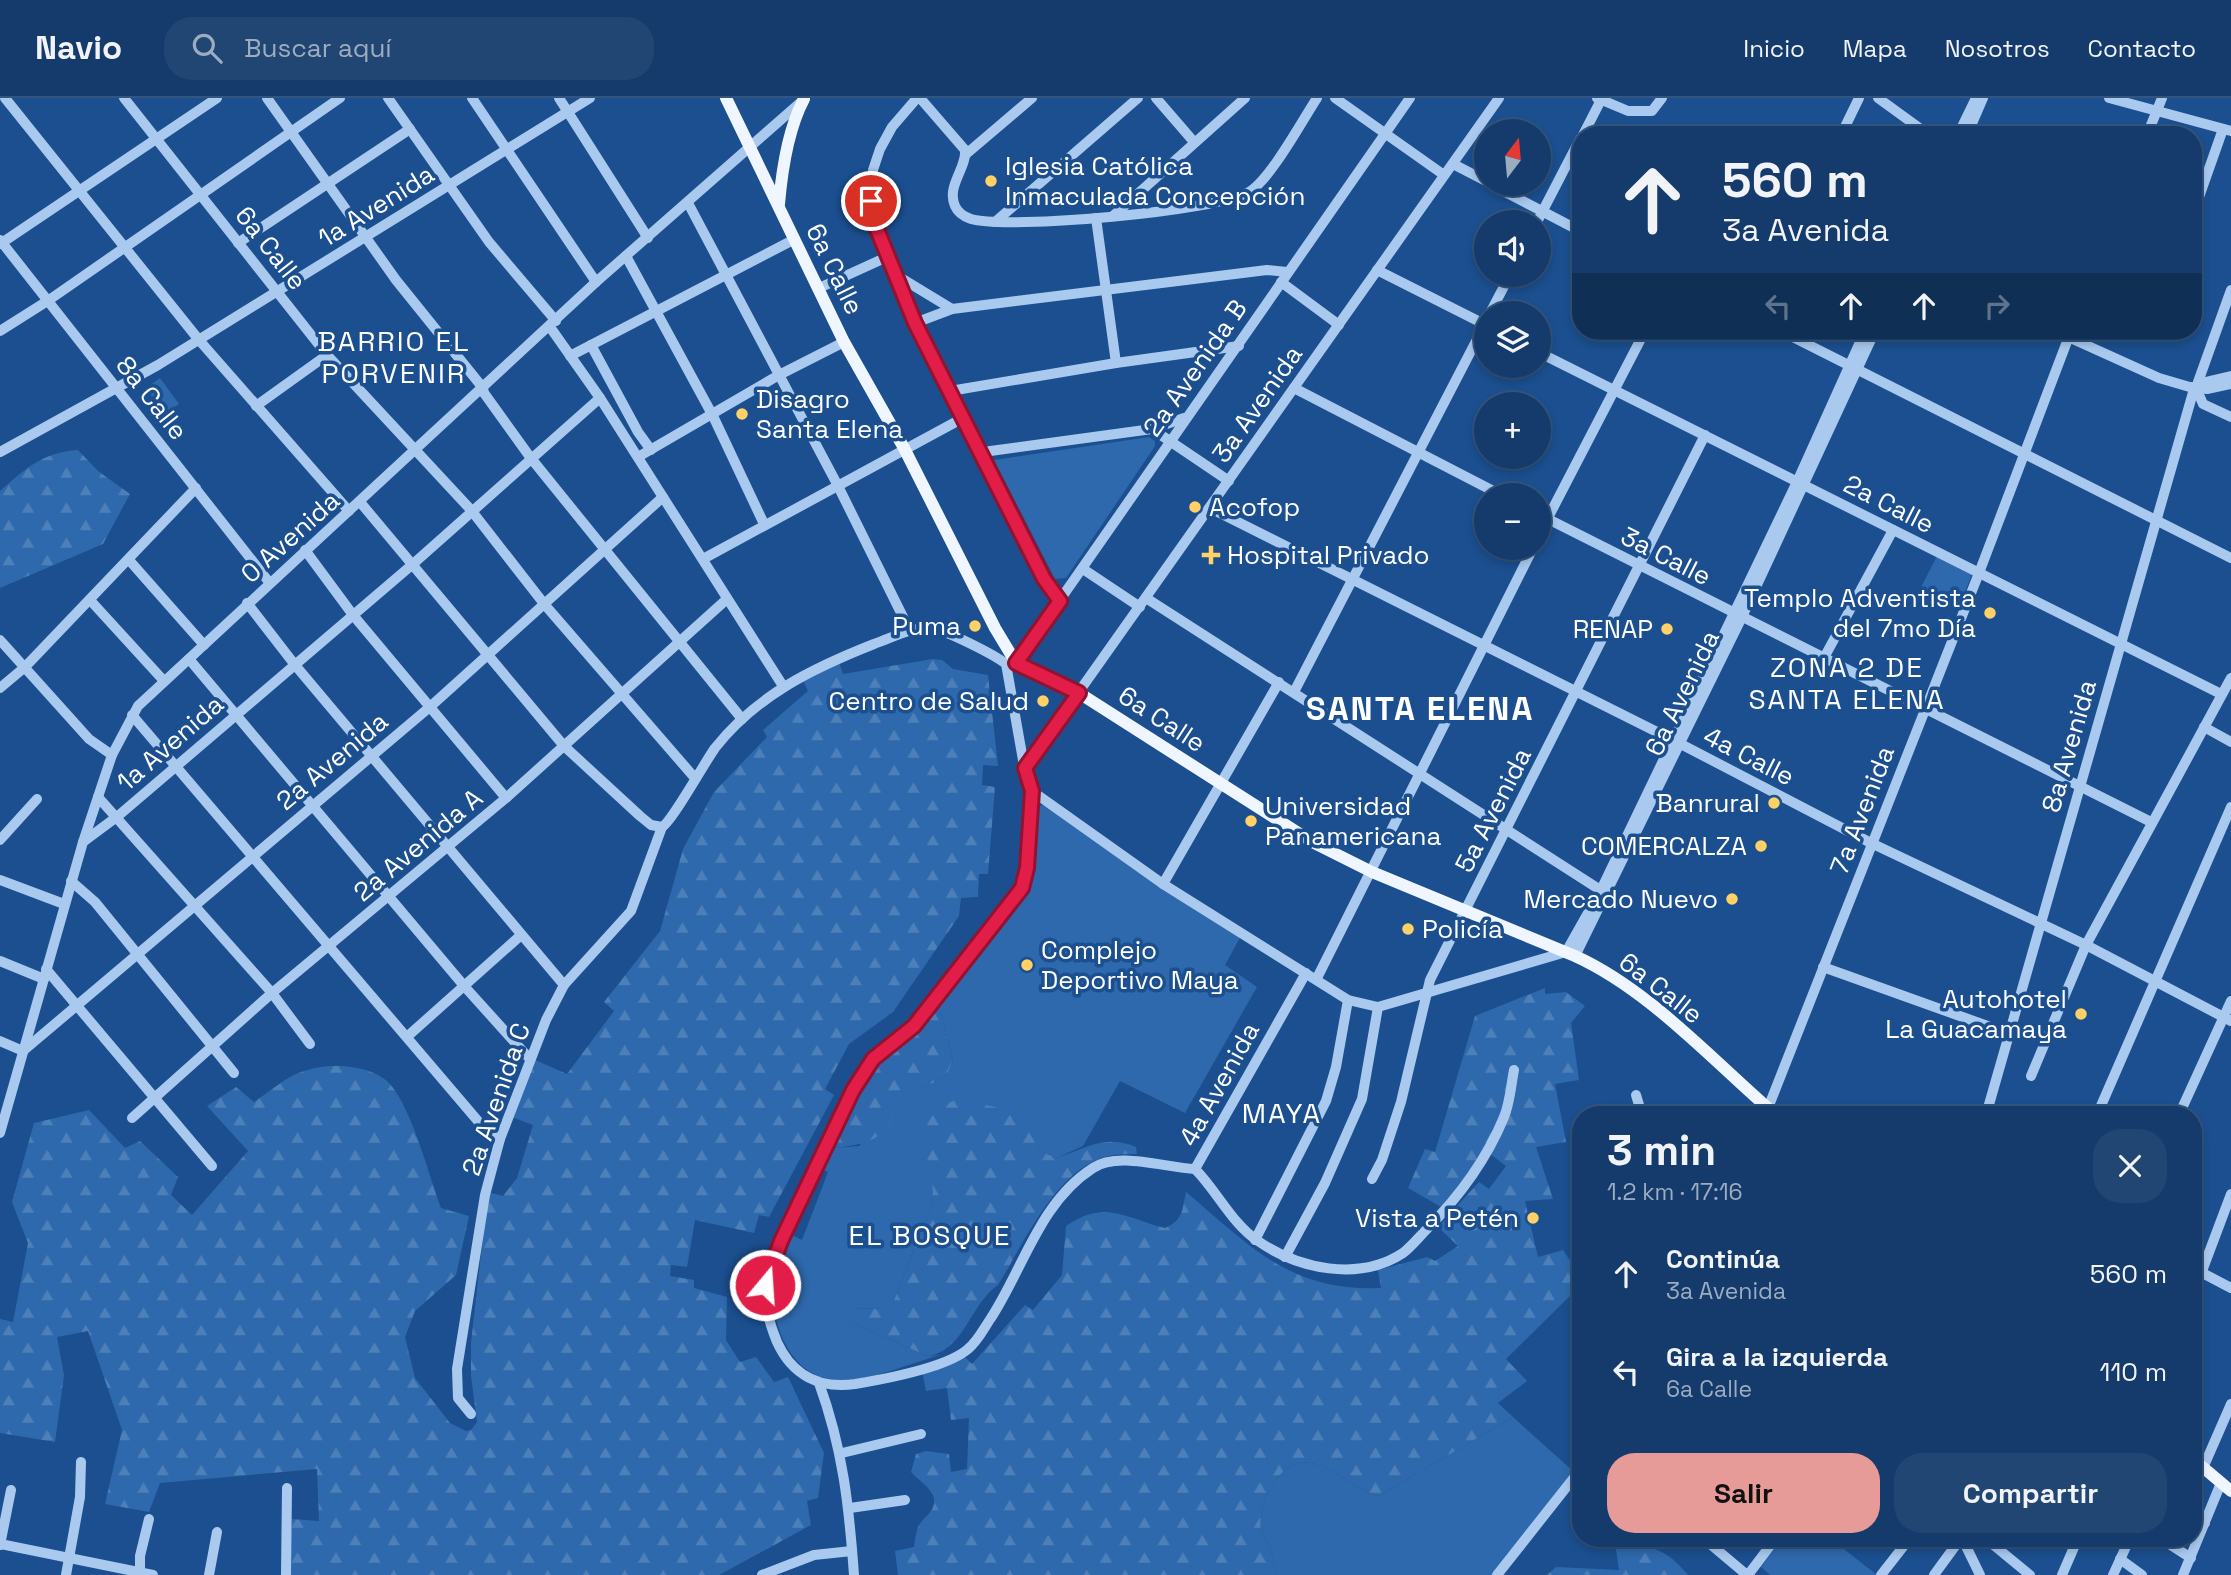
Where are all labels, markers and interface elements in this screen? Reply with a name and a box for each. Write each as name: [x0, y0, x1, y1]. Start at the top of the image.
search box: [164, 17, 654, 80]
text: Navio: [35, 27, 122, 69]
icon: search: [188, 29, 226, 67]
text: Buscar aquí: [244, 31, 392, 65]
text: Inicio: [1743, 33, 1805, 64]
text: Mapa: [1843, 33, 1907, 64]
text: Nosotros: [1945, 33, 2050, 64]
text: Contacto: [2088, 33, 2196, 64]
north arrow: [1474, 119, 1550, 196]
map controls: [1474, 119, 1551, 560]
place label: Iglesia Católica Inmaculada Concepción: [1005, 149, 1305, 213]
text: 560 m: [1722, 149, 1868, 211]
icon: ahead: [1607, 154, 1698, 245]
street label: 1a Avenida: [311, 157, 441, 255]
pin: [841, 171, 901, 231]
marker: Iglesia Católica Inmaculada Concepción: [983, 173, 999, 189]
icon: arrive: [852, 182, 890, 220]
street label: 6a Calle: [228, 199, 314, 297]
button: sound: [1474, 210, 1551, 287]
text: 3a Avenida: [1722, 210, 1889, 250]
street label: 6a Calle: [798, 218, 872, 320]
icon: left: [1759, 287, 1797, 325]
icon: ahead: [1832, 287, 1870, 325]
icon: ahead: [1905, 287, 1943, 325]
icon: right: [1978, 287, 2016, 325]
street label: 2a Avenida B: [1135, 293, 1255, 443]
button: layers: [1474, 301, 1551, 378]
district label: BARRIO EL PORVENIR: [317, 323, 471, 391]
street label: 3a Avenida: [1204, 339, 1310, 469]
street label: 8a Calle: [109, 349, 195, 447]
place label: Disagro Santa Elena: [756, 382, 903, 446]
button: +: [1474, 392, 1551, 469]
marker: Disagro Santa Elena: [734, 406, 750, 422]
street label: 2a Calle: [1838, 467, 1940, 541]
button: −: [1474, 483, 1551, 560]
street label: 0 Avenida: [233, 484, 347, 590]
place label: Acofop: [1209, 490, 1300, 524]
marker: Acofop: [1187, 499, 1203, 515]
street label: 3a Calle: [1615, 519, 1717, 593]
place label: Hospital Privado: [1227, 538, 1430, 572]
marker: Hospital Privado: [1201, 545, 1221, 565]
place label: Templo Adventista del 7mo Día: [1744, 581, 1976, 645]
marker: Templo Adventista del 7mo Día: [1982, 605, 1998, 621]
place label: Puma: [892, 609, 961, 643]
place label: RENAP: [1573, 612, 1653, 646]
marker: Puma: [967, 618, 983, 634]
marker: RENAP: [1659, 621, 1675, 637]
street label: 6a Avenida: [1637, 624, 1727, 762]
district label: ZONA 2 DE SANTA ELENA: [1748, 649, 1946, 717]
street label: 8a Avenida: [2034, 676, 2104, 816]
street label: 6a Calle: [1112, 678, 1212, 760]
place label: Centro de Salud: [829, 684, 1029, 718]
street label: 1a Avenida: [109, 687, 231, 799]
district label: SANTA ELENA: [1306, 688, 1534, 730]
marker: Centro de Salud: [1035, 693, 1051, 709]
street label: 2a Avenida: [269, 704, 395, 818]
street label: 4a Calle: [1698, 719, 1800, 793]
street label: 7a Avenida: [1822, 741, 1902, 879]
street label: 5a Avenida: [1447, 742, 1539, 878]
street label: 2a Avenida A: [346, 781, 490, 909]
place label: Banrural: [1656, 786, 1760, 820]
place label: Universidad Panamericana: [1265, 789, 1442, 853]
marker: Banrural: [1766, 795, 1782, 811]
marker: Universidad Panamericana: [1243, 813, 1259, 829]
place label: COMERCALZA: [1581, 829, 1747, 863]
marker: COMERCALZA: [1753, 838, 1769, 854]
place label: Mercado Nuevo: [1524, 882, 1718, 916]
marker: Mercado Nuevo: [1724, 891, 1740, 907]
place label: Policía: [1422, 912, 1503, 946]
marker: Policía: [1400, 921, 1416, 937]
place label: Complejo Deportivo Maya: [1041, 933, 1239, 997]
street label: 6a Calle: [1612, 945, 1710, 1031]
marker: Complejo Deportivo Maya: [1019, 957, 1035, 973]
place label: Autohotel La Guacamaya: [1885, 982, 2067, 1046]
marker: Autohotel La Guacamaya: [2073, 1006, 2089, 1022]
street label: 4a Avenida: [1171, 1016, 1267, 1152]
street label: 2a Avenida C: [454, 1018, 538, 1180]
district label: MAYA: [1242, 1095, 1322, 1131]
text: 3 min: [1607, 1124, 1716, 1177]
button: close: [2093, 1129, 2167, 1203]
text: 1.2 km · 17:16: [1607, 1177, 1743, 1207]
place label: Vista a Petén: [1355, 1201, 1519, 1235]
marker: Vista a Petén: [1525, 1210, 1541, 1226]
district label: EL BOSQUE: [848, 1217, 1012, 1253]
text: Continúa: [1666, 1242, 1780, 1276]
position arrow: [728, 1248, 802, 1322]
icon: ahead: [1607, 1255, 1645, 1293]
text: 560 m: [2090, 1257, 2167, 1291]
text: 3a Avenida: [1666, 1276, 1786, 1306]
text: Gira a la izquierda: [1666, 1340, 1888, 1374]
icon: left: [1607, 1353, 1645, 1391]
text: 110 m: [2100, 1355, 2167, 1389]
text: 6a Calle: [1666, 1374, 1752, 1404]
button: Salir: [1607, 1453, 1880, 1533]
button: Compartir: [1894, 1453, 2167, 1533]

